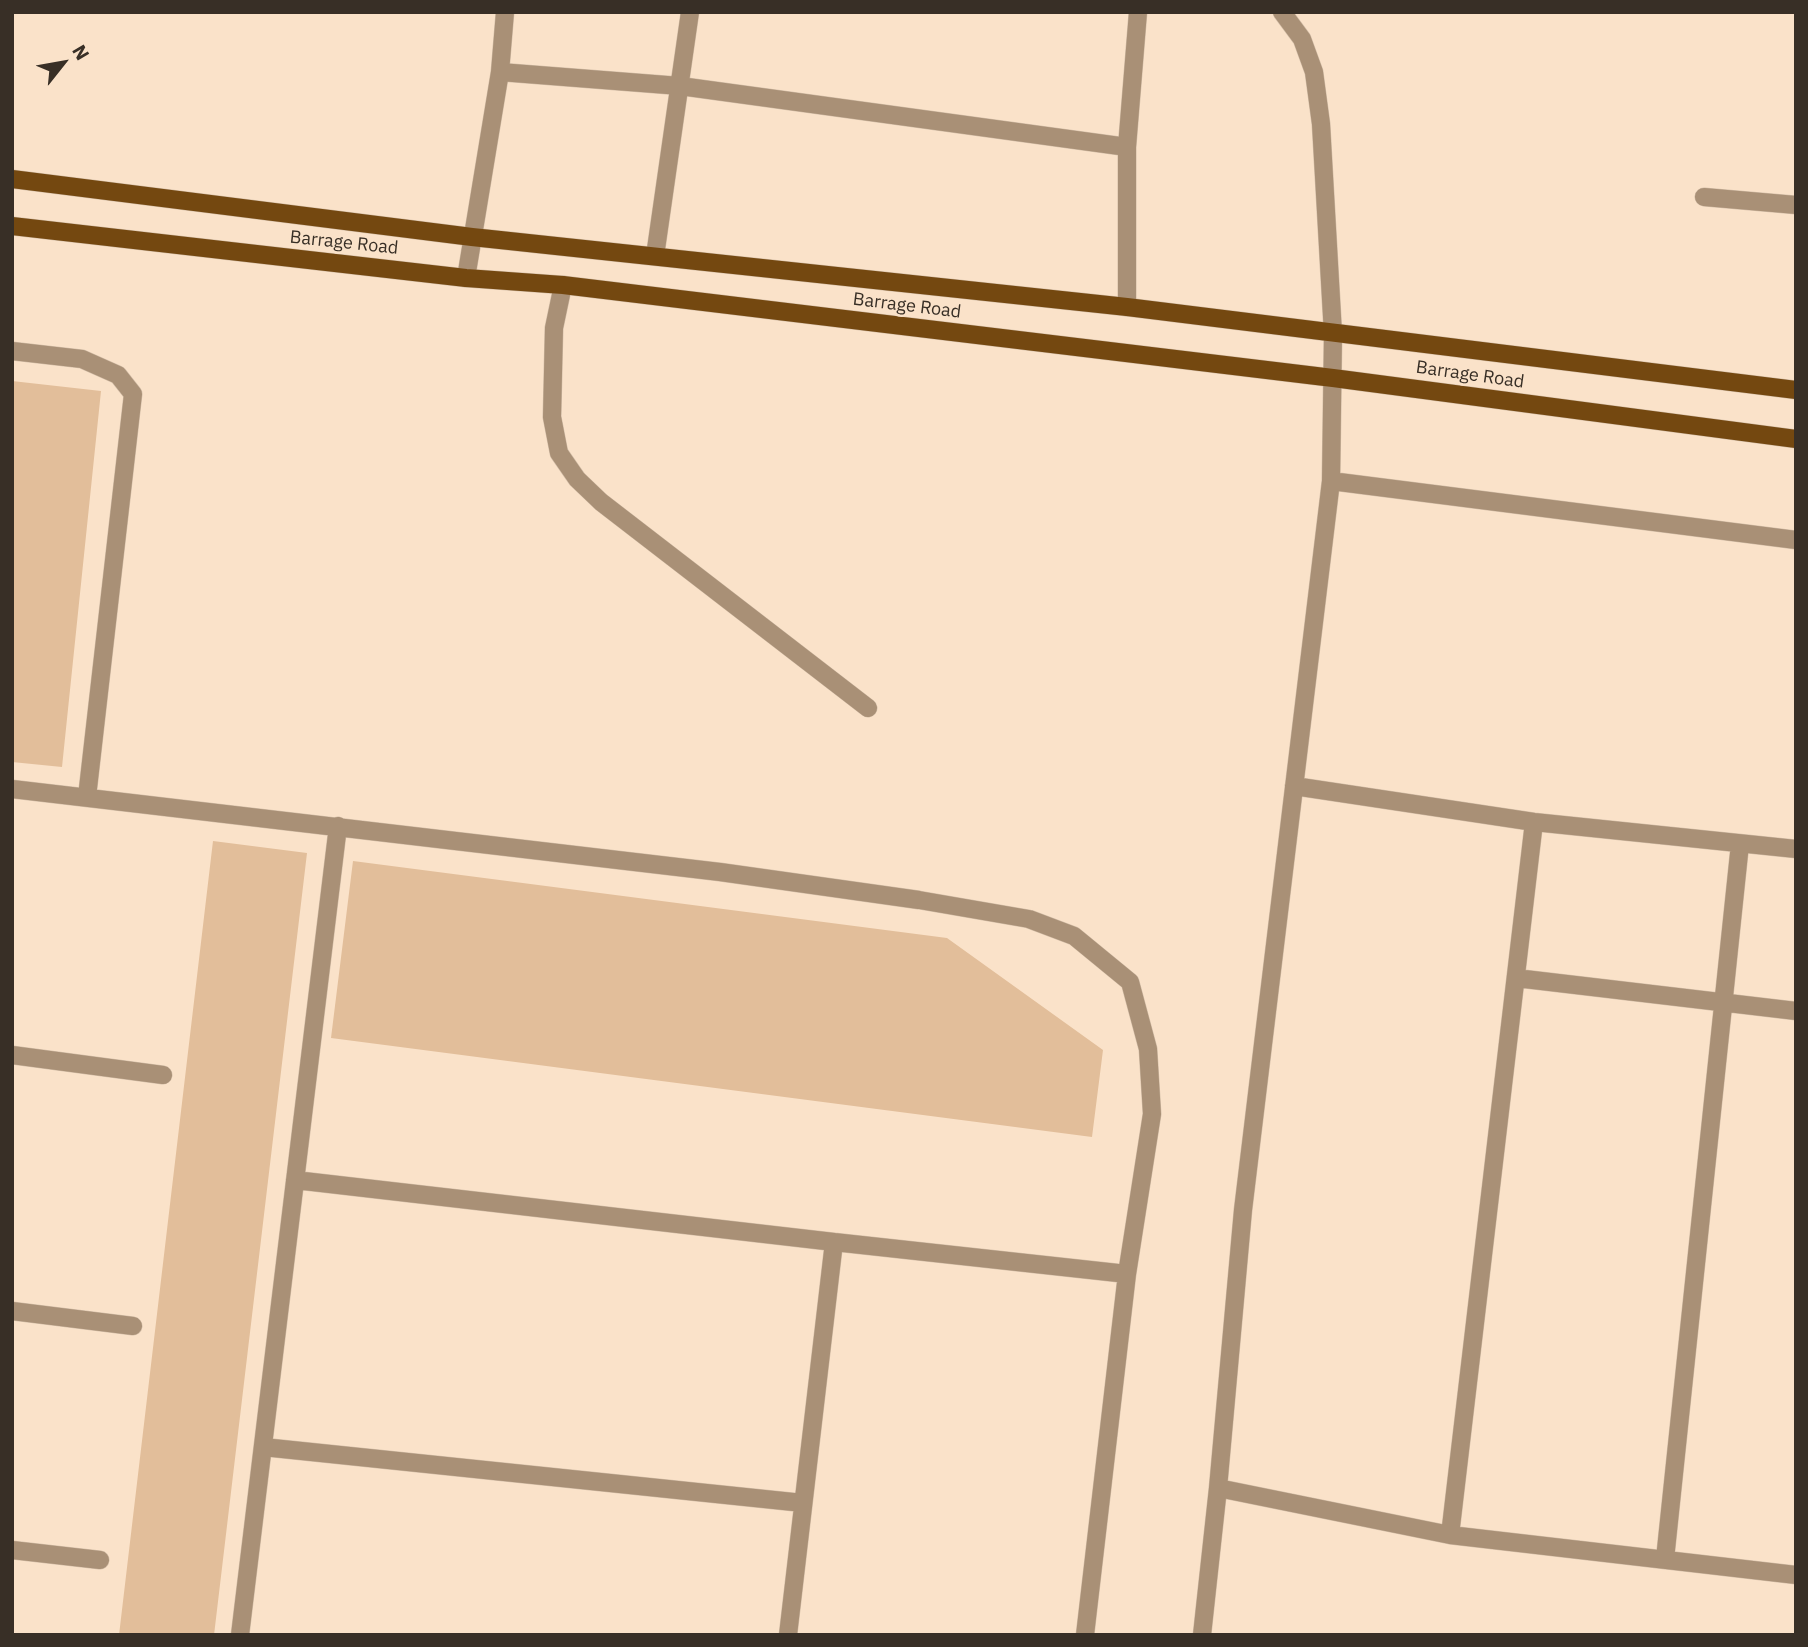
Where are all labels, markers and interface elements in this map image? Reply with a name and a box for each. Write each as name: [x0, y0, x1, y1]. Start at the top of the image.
north arrow: [28, 28, 98, 98]
text: N: [67, 40, 95, 64]
street label: Barrage Road: [289, 227, 399, 259]
street label: Barrage Road: [852, 289, 962, 323]
street label: Barrage Road: [1415, 357, 1525, 393]

